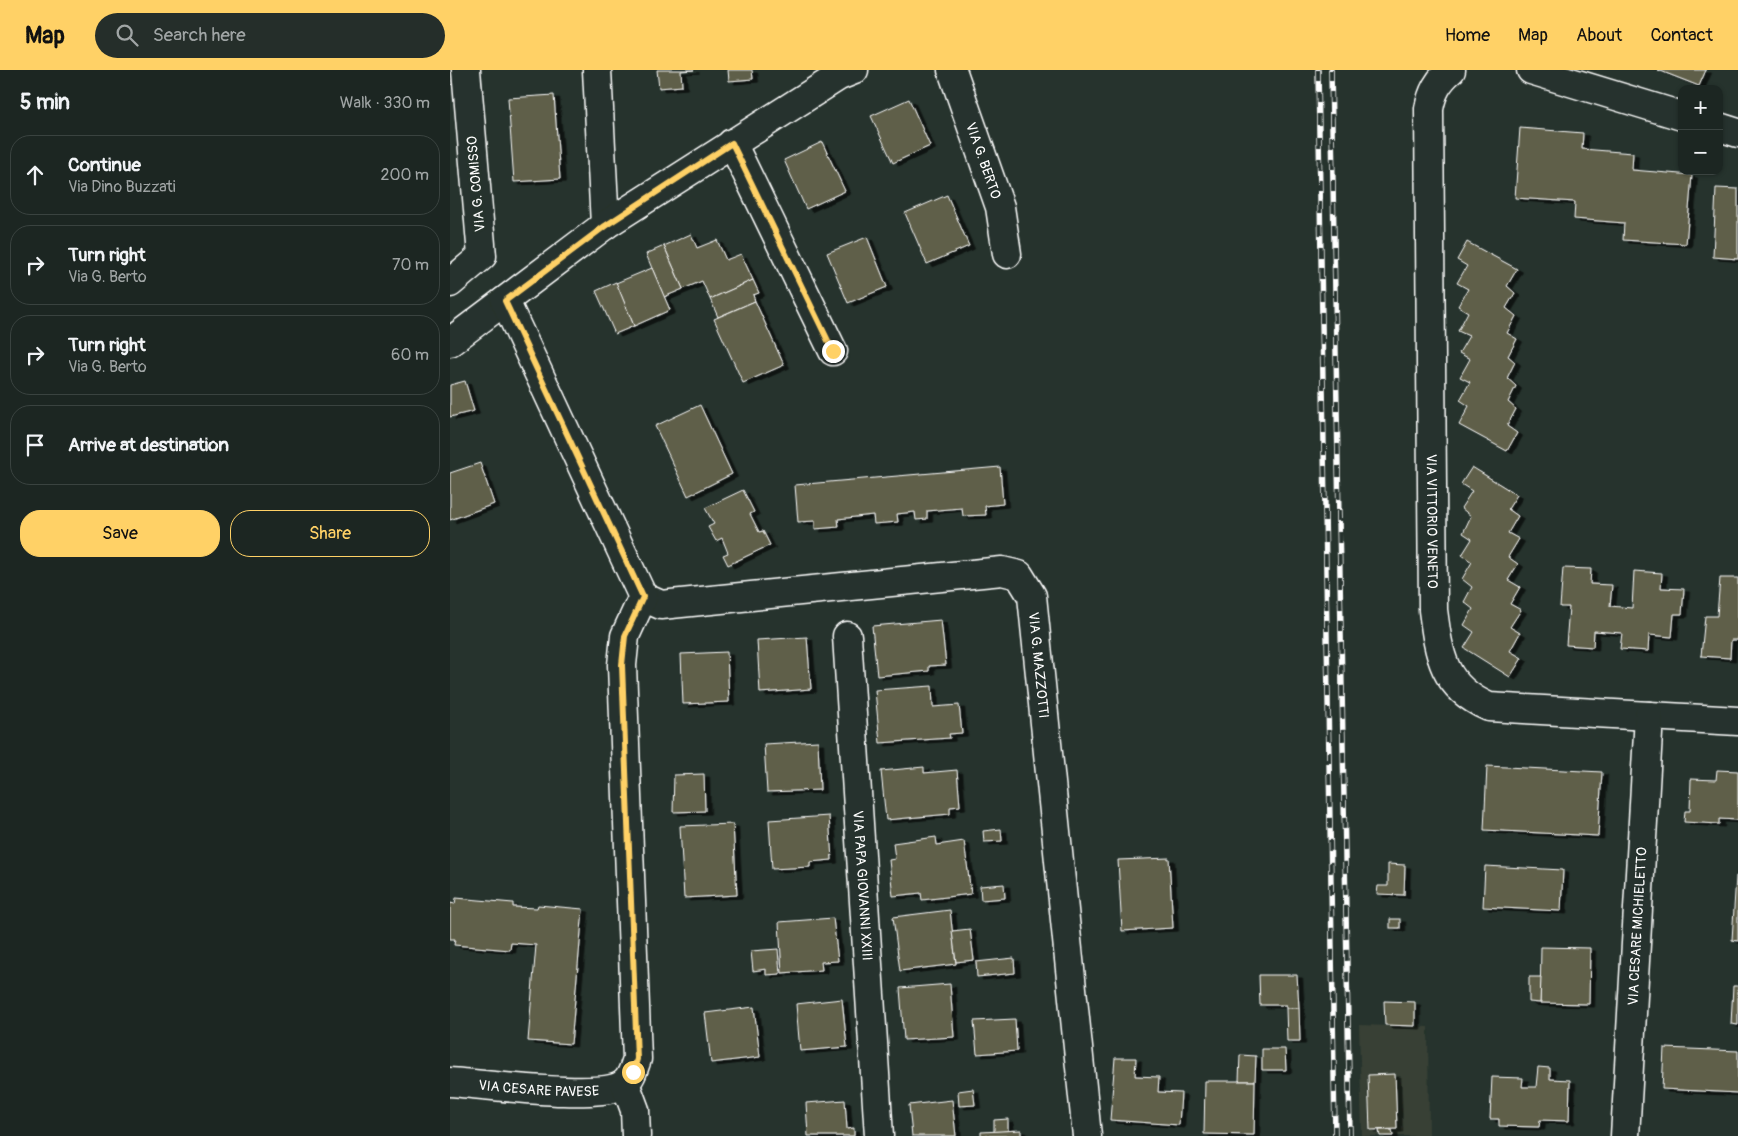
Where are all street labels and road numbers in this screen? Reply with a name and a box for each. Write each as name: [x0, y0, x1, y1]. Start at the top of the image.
street label: VIA G. BERTO: [963, 120, 1005, 201]
street label: VIA G. COMISSO: [463, 135, 489, 233]
street label: VIA VITTORIO VENETO: [1423, 454, 1441, 589]
street label: VIA G. MAZZOTTI: [1025, 611, 1053, 719]
street label: VIA PAPA GIOVANNI XXIII: [850, 810, 876, 961]
street label: VIA CESARE MICHIELETTO: [1624, 847, 1650, 1006]
street label: VIA CESARE PAVESE: [478, 1076, 600, 1100]

